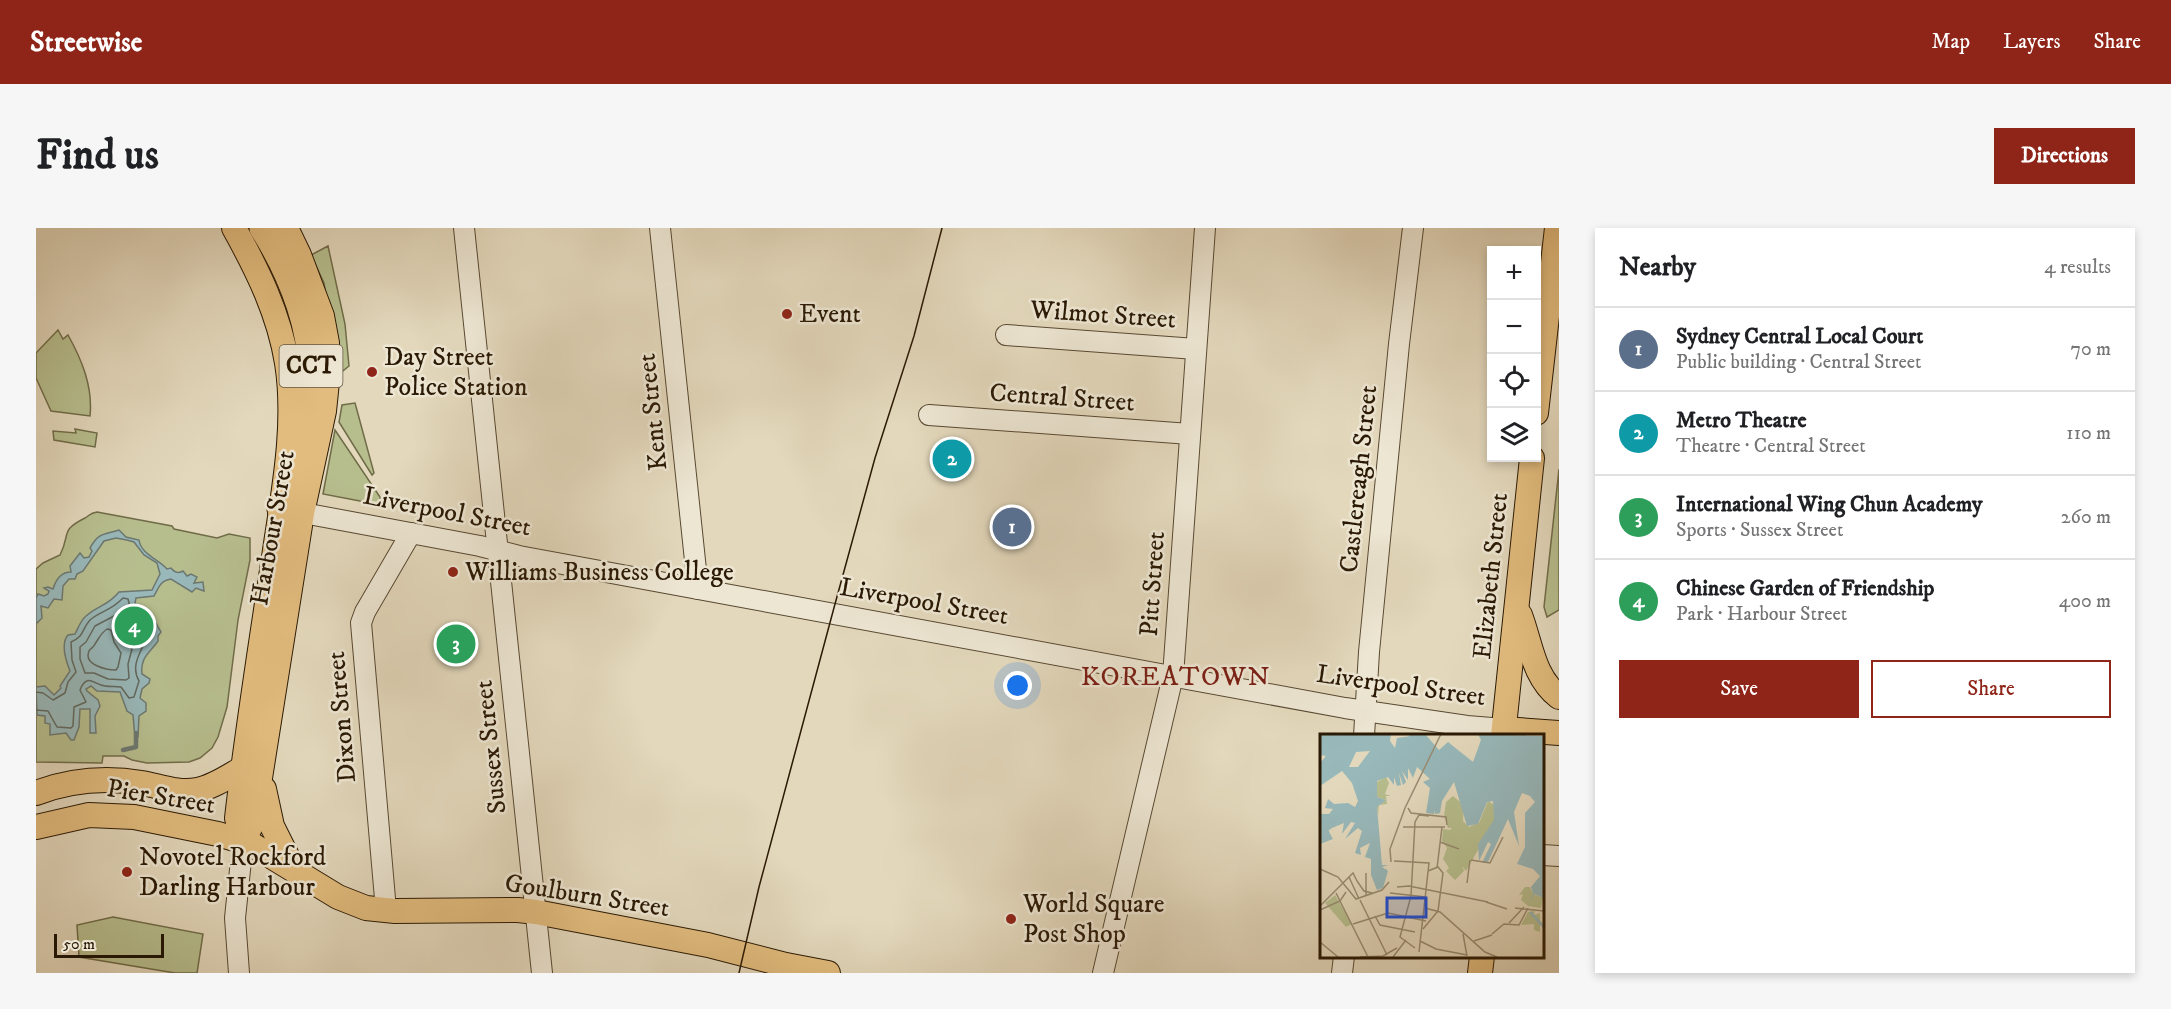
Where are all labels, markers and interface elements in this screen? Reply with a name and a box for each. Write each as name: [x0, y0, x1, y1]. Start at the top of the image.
text: Streetwise: [30, 25, 142, 60]
text: Map: [1931, 29, 1970, 55]
text: Layers: [2003, 29, 2061, 55]
text: Share: [2094, 29, 2141, 55]
button: Directions: [1994, 128, 2135, 184]
text: Find us: [36, 130, 159, 182]
map controls: [1487, 246, 1541, 462]
button: +: [1487, 246, 1541, 300]
text: Nearby: [1619, 251, 1696, 284]
text: 4 results: [2044, 255, 2111, 280]
street label: Wilmot Street: [1028, 293, 1177, 337]
place label: Event: [799, 298, 861, 331]
button: −: [1487, 300, 1541, 354]
marker: Event: [780, 307, 794, 321]
text: Sydney Central Local Court: [1676, 323, 1923, 350]
text: 1: [1635, 337, 1642, 362]
text: 70 m: [2070, 337, 2111, 362]
place label: Day Street Police Station: [384, 341, 528, 404]
road number: CCT: [280, 345, 342, 387]
text: Public building · Central Street: [1676, 350, 1921, 375]
street label: Kent Street: [630, 352, 676, 472]
button: locate: [1487, 354, 1541, 408]
marker: Day Street Police Station: [365, 365, 379, 379]
street label: Central Street: [988, 376, 1136, 420]
street label: Castlereagh Street: [1333, 383, 1385, 575]
text: Metro Theatre: [1676, 407, 1807, 434]
button: layers: [1487, 408, 1541, 462]
text: 2: [1634, 421, 1643, 446]
text: 110 m: [2066, 421, 2111, 446]
text: Theatre · Central Street: [1676, 434, 1866, 459]
pin: 2: [932, 436, 972, 482]
street label: Harbour Street: [243, 448, 303, 608]
street label: Liverpool Street: [360, 480, 534, 544]
street label: Elizabeth Street: [1466, 491, 1516, 661]
text: International Wing Chun Academy: [1676, 491, 1983, 518]
pin: 1: [992, 504, 1032, 550]
text: 3: [1635, 505, 1642, 530]
text: 260 m: [2061, 505, 2111, 530]
text: Sports · Sussex Street: [1676, 518, 1843, 543]
street label: Pitt Street: [1133, 530, 1173, 638]
place label: Williams Business College: [464, 556, 734, 589]
marker: Williams Business College: [446, 565, 460, 579]
street label: Liverpool Street: [837, 571, 1011, 633]
text: Chinese Garden of Friendship: [1676, 575, 1934, 602]
text: 4: [1633, 589, 1644, 614]
text: 400 m: [2059, 589, 2111, 614]
text: Park · Harbour Street: [1676, 602, 1847, 627]
pin: 4: [114, 604, 154, 648]
pin: 3: [436, 622, 476, 666]
street label: Dixon Street: [320, 650, 364, 784]
street label: Liverpool Street: [1314, 658, 1488, 714]
district label: KOREATOWN: [1081, 660, 1271, 694]
button: Save: [1619, 660, 1859, 718]
button: Share: [1871, 660, 2111, 718]
your location: [1003, 671, 1032, 700]
street label: Sussex Street: [468, 679, 514, 815]
inset map: [1320, 734, 1544, 958]
street label: Pier Street: [104, 772, 218, 822]
place label: Novotel Rockford Darling Harbour: [139, 841, 326, 904]
marker: Novotel Rockford Darling Harbour: [120, 865, 134, 879]
street label: Goulburn Street: [502, 867, 672, 925]
place label: World Square Post Shop: [1022, 888, 1165, 951]
marker: World Square Post Shop: [1004, 912, 1018, 926]
scale bar: [54, 931, 164, 958]
text: 50 m: [63, 934, 95, 954]

